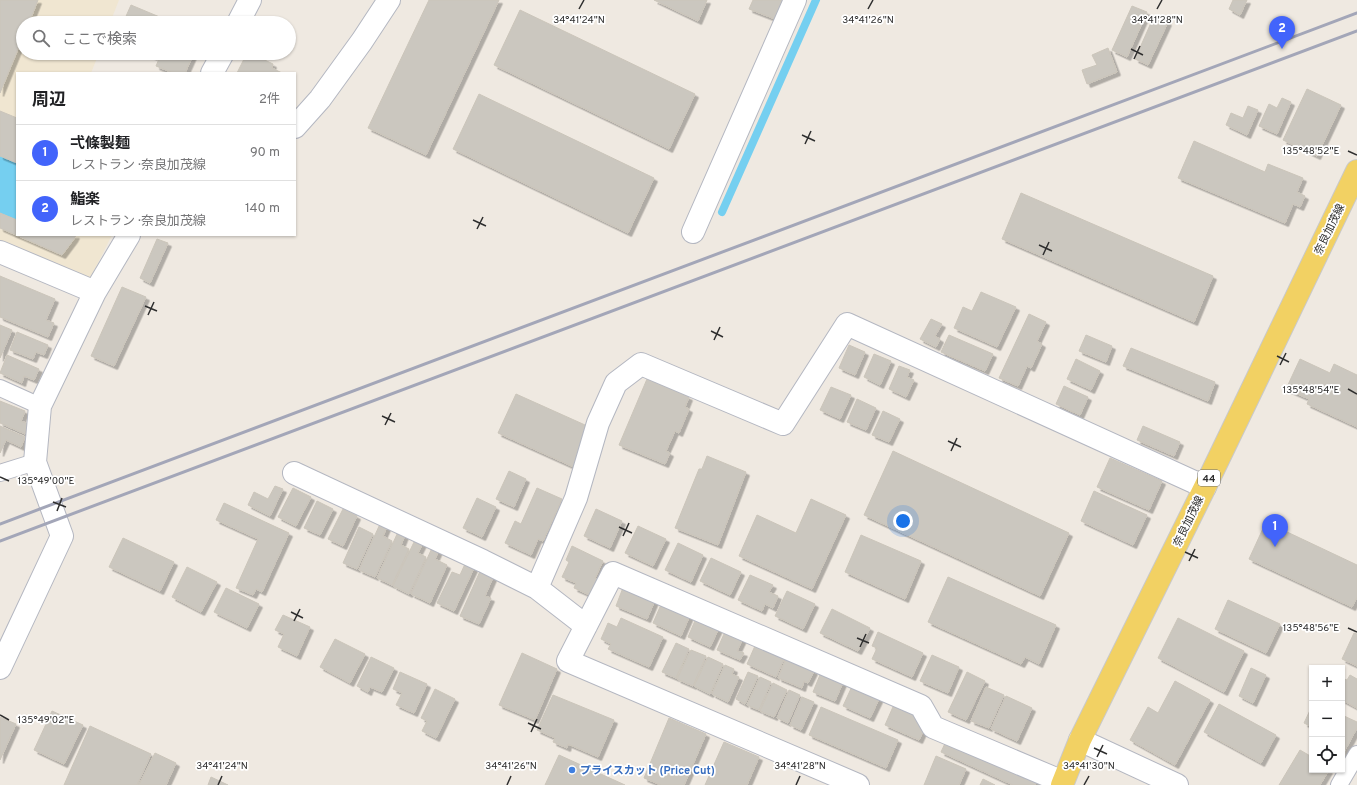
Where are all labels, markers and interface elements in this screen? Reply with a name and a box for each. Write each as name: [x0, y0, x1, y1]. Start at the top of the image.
text: 34°41'24"N: [553, 14, 605, 27]
text: 34°41'26"N: [842, 14, 894, 27]
text: 34°41'28"N: [1131, 14, 1183, 27]
search box: [16, 16, 296, 60]
pin: 2: [1269, 16, 1295, 49]
icon: search: [30, 27, 52, 49]
text: ここで検索: [62, 31, 137, 50]
text: 周辺: [32, 90, 66, 112]
text: 2件: [259, 92, 280, 108]
text: 弌條製麺: [70, 135, 130, 154]
text: 1: [42, 145, 48, 161]
text: 90 m: [250, 145, 280, 161]
text: 135°48'52"E: [1283, 145, 1339, 158]
text: レストラン · 奈良加茂線: [70, 158, 206, 174]
text: 鮨楽: [70, 191, 100, 210]
text: 2: [41, 201, 49, 217]
text: 140 m: [245, 201, 280, 217]
street label: 奈良加茂線: [1312, 202, 1348, 257]
text: レストラン · 奈良加茂線: [70, 214, 206, 230]
text: 135°48'54"E: [1282, 384, 1340, 397]
road number: 44: [1198, 470, 1220, 486]
text: 135°49'00"E: [17, 475, 75, 488]
street label: 奈良加茂線: [1171, 494, 1207, 549]
your location: [893, 511, 913, 531]
pin: 1: [1262, 514, 1288, 547]
text: 135°48'56"E: [1283, 622, 1339, 635]
map controls: [1309, 665, 1345, 773]
button: +: [1309, 665, 1345, 701]
button: −: [1309, 701, 1345, 737]
text: 135°49'02"E: [18, 714, 74, 727]
button: locate: [1309, 737, 1345, 773]
text: 34°41'24"N: [196, 760, 248, 773]
text: 34°41'26"N: [485, 760, 537, 773]
text: 34°41'28"N: [774, 760, 826, 773]
text: 34°41'30"N: [1063, 760, 1115, 773]
place label: プライスカット (Price Cut): [580, 764, 715, 778]
marker: プライスカット (Price Cut): [567, 765, 577, 775]

